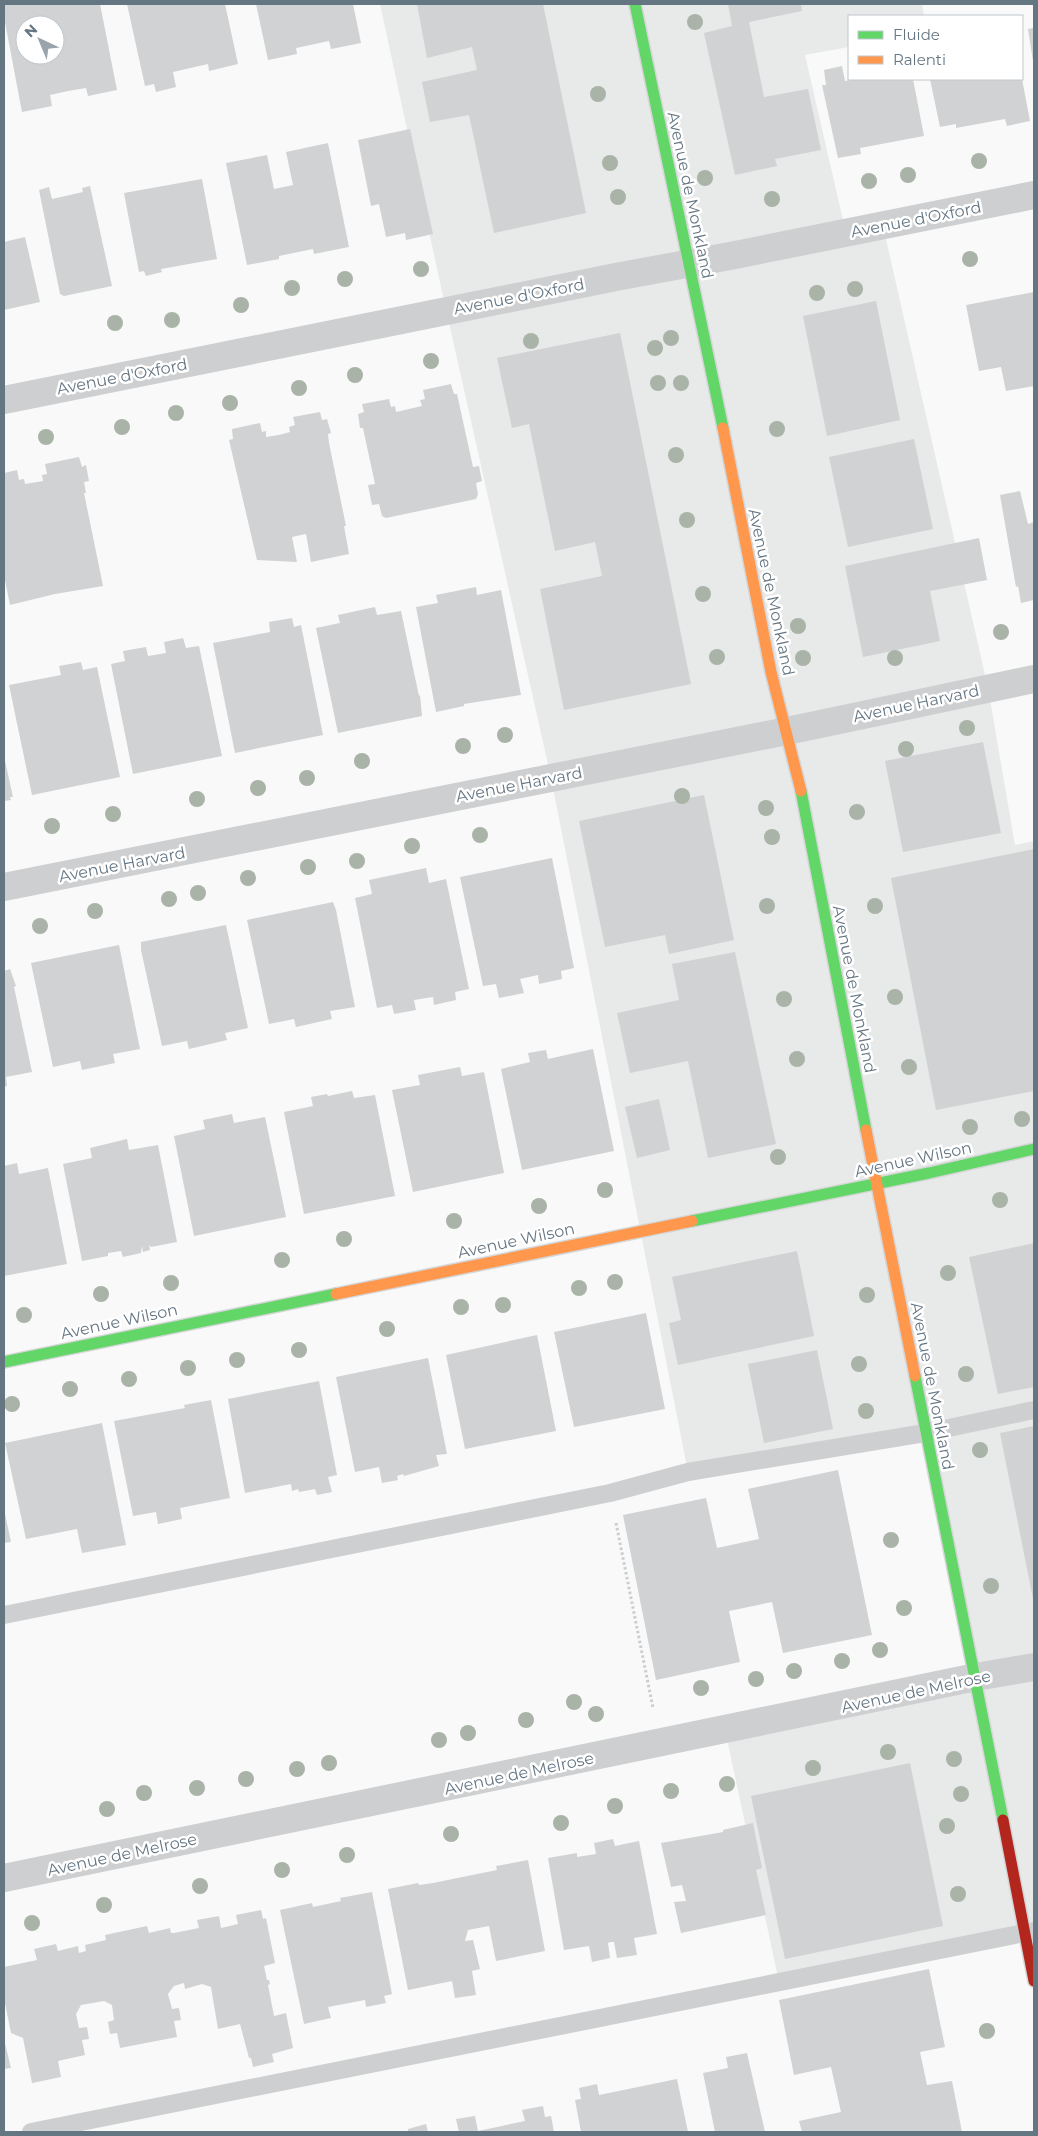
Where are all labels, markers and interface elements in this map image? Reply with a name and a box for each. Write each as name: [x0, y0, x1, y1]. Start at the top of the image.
north arrow: [15, 15, 65, 65]
legend: [848, 15, 1023, 80]
text: N: [21, 20, 41, 41]
text: Fluide: [893, 25, 940, 44]
text: Ralenti: [893, 50, 946, 69]
street label: Avenue de Monkland: [664, 110, 718, 280]
street label: Avenue d'Oxford: [849, 198, 983, 241]
street label: Avenue d'Oxford: [452, 275, 586, 318]
street label: Avenue d'Oxford: [55, 355, 189, 398]
street label: Avenue de Monkland: [745, 507, 799, 677]
street label: Avenue Harvard: [851, 681, 981, 726]
street label: Avenue Harvard: [454, 763, 584, 806]
street label: Avenue Harvard: [57, 843, 187, 886]
street label: Avenue de Monkland: [829, 904, 880, 1075]
street label: Avenue Wilson: [853, 1138, 973, 1181]
street label: Avenue Wilson: [456, 1219, 576, 1262]
street label: Avenue Wilson: [59, 1300, 179, 1343]
street label: Avenue de Monkland: [907, 1301, 958, 1472]
street label: Avenue de Melrose: [840, 1666, 993, 1717]
street label: Avenue de Melrose: [443, 1748, 596, 1799]
street label: Avenue de Melrose: [46, 1829, 199, 1880]

